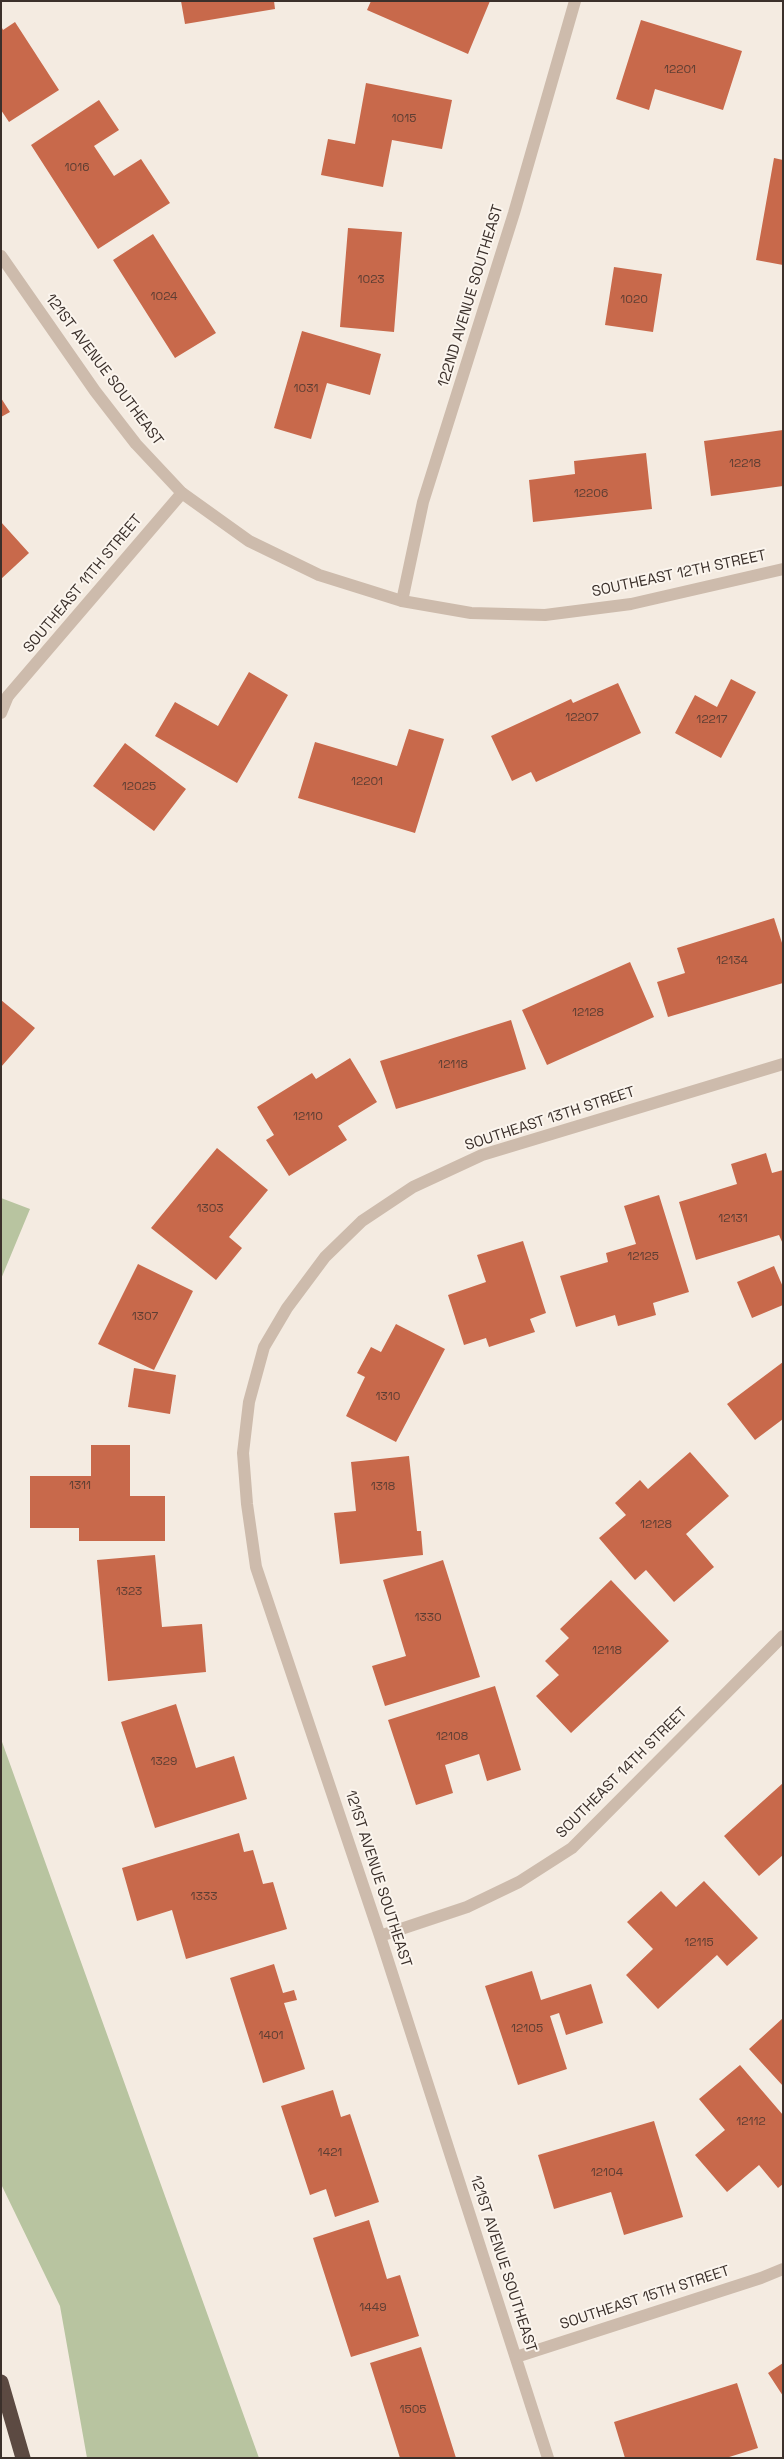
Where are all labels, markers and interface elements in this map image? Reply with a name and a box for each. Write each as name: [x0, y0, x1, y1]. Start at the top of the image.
house number: 12201: [664, 63, 696, 77]
house number: 1015: [392, 112, 416, 126]
house number: 1016: [64, 161, 90, 175]
street label: 122ND AVENUE SOUTHEAST: [435, 202, 507, 390]
house number: 1023: [357, 273, 385, 287]
house number: 1024: [150, 290, 178, 304]
street label: 121ST AVENUE SOUTHEAST: [41, 291, 167, 449]
house number: 1020: [620, 293, 648, 307]
house number: 1031: [294, 382, 318, 396]
house number: 12218: [729, 457, 761, 471]
house number: 12206: [574, 487, 608, 501]
street label: SOUTHEAST 11TH STREET: [20, 511, 146, 657]
street label: SOUTHEAST 12TH STREET: [590, 547, 768, 601]
house number: 12207: [565, 711, 599, 725]
house number: 12217: [696, 713, 728, 727]
house number: 12201: [351, 775, 383, 789]
house number: 12025: [122, 780, 156, 794]
house number: 12134: [716, 954, 748, 968]
house number: 12128: [572, 1006, 604, 1020]
house number: 12118: [438, 1058, 468, 1072]
street label: SOUTHEAST 13TH STREET: [463, 1083, 637, 1155]
house number: 12110: [293, 1110, 323, 1124]
house number: 1303: [196, 1202, 224, 1216]
house number: 12131: [718, 1212, 748, 1226]
house number: 12125: [627, 1250, 659, 1264]
house number: 1307: [132, 1310, 158, 1324]
house number: 1310: [376, 1390, 400, 1404]
house number: 1311: [69, 1479, 91, 1493]
house number: 1318: [371, 1480, 395, 1494]
house number: 12128: [640, 1518, 672, 1532]
house number: 1323: [116, 1585, 142, 1599]
house number: 1330: [414, 1611, 442, 1625]
house number: 12118: [592, 1644, 622, 1658]
street label: SOUTHEAST 14TH STREET: [553, 1704, 691, 1842]
house number: 12108: [436, 1730, 468, 1744]
house number: 1329: [151, 1755, 177, 1769]
street label: 121ST AVENUE SOUTHEAST: [341, 1788, 415, 1970]
house number: 1333: [191, 1890, 217, 1904]
house number: 12115: [684, 1936, 714, 1950]
house number: 12105: [511, 2022, 543, 2036]
house number: 1401: [258, 2029, 284, 2043]
house number: 12112: [736, 2115, 766, 2129]
house number: 1421: [318, 2146, 342, 2160]
house number: 12104: [591, 2166, 623, 2180]
street label: 121ST AVENUE SOUTHEAST: [466, 2173, 540, 2355]
street label: SOUTHEAST 15TH STREET: [558, 2262, 732, 2334]
house number: 1449: [359, 2301, 387, 2315]
house number: 1505: [399, 2403, 427, 2417]

